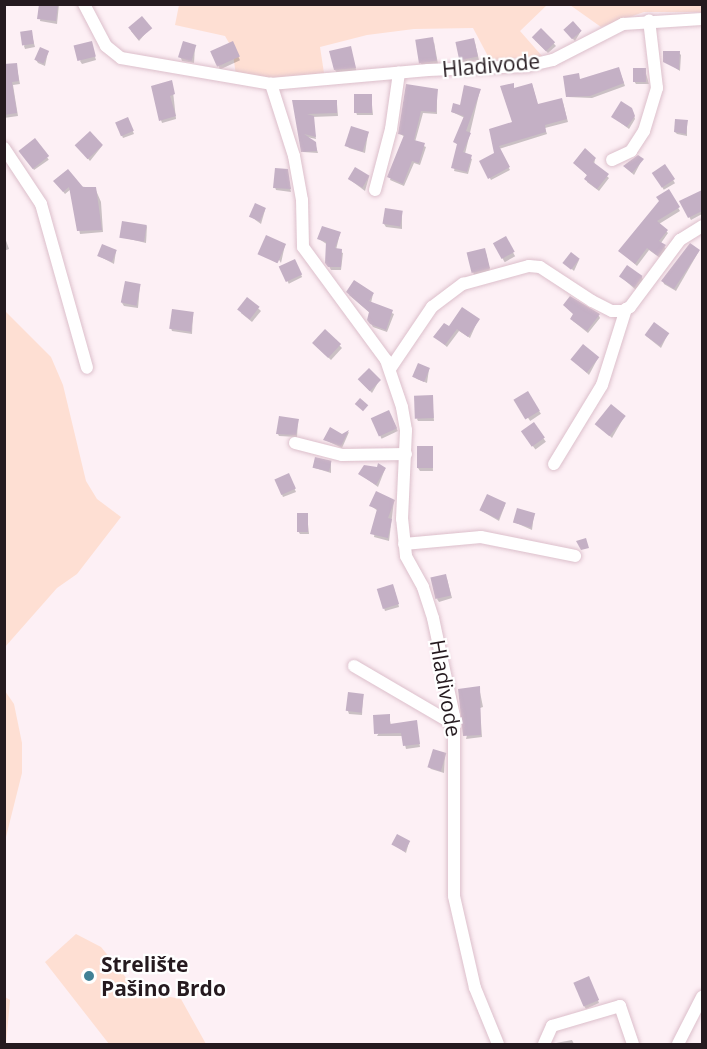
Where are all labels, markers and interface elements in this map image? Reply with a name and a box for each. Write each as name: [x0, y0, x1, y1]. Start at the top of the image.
street label: Hladivode: [441, 48, 541, 82]
street label: Hladivode: [425, 637, 467, 739]
place label: Strelište Pašino Brdo: [101, 951, 226, 1001]
marker: Strelište Pašino Brdo: [82, 969, 96, 983]

